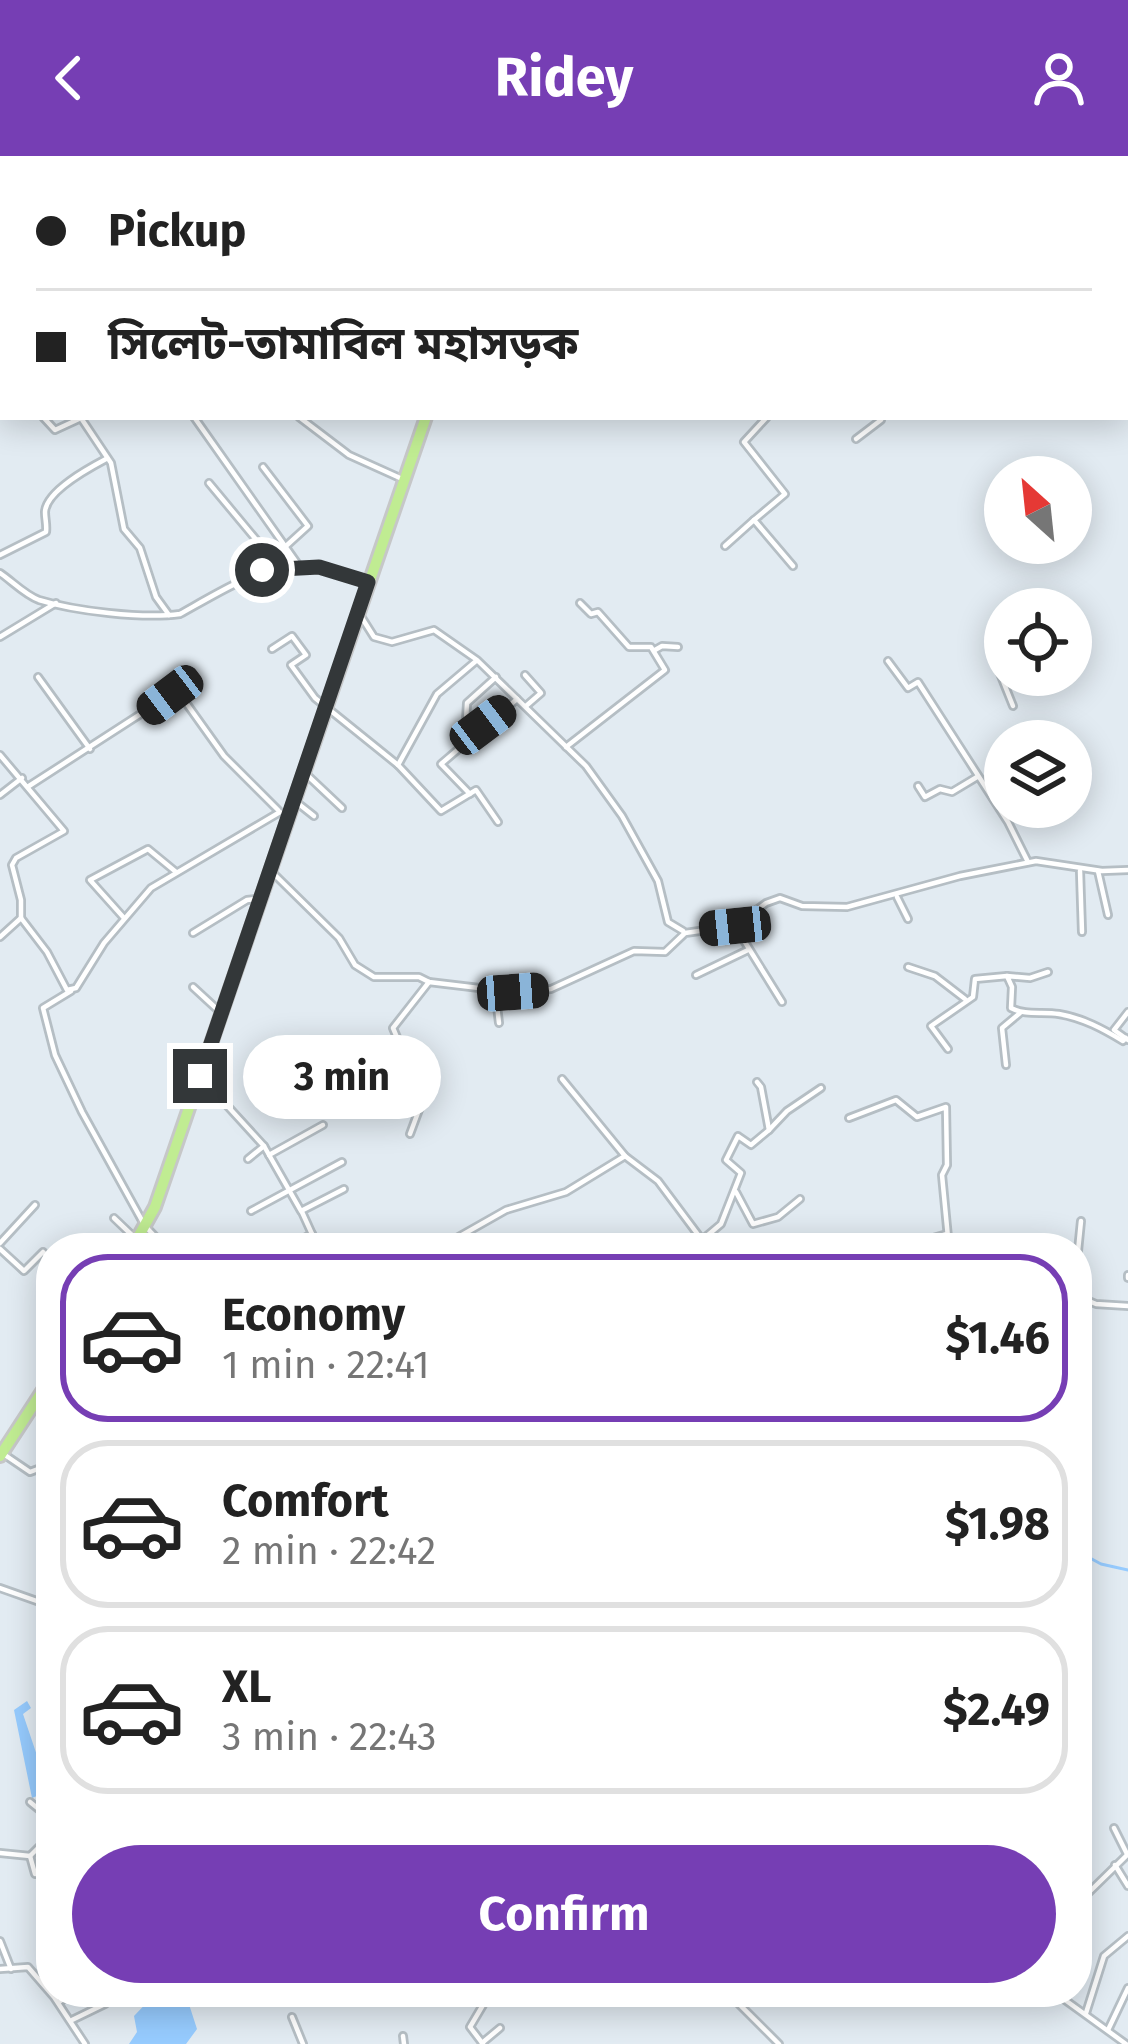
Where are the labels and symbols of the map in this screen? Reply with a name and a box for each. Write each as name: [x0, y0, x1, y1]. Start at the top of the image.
north arrow: [984, 456, 1092, 564]
route start: [235, 543, 289, 597]
car: [130, 659, 210, 731]
car: [443, 689, 523, 761]
car: [697, 904, 773, 948]
car: [476, 972, 550, 1012]
callout: 3 min: [242, 1034, 440, 1118]
route end: [173, 1049, 227, 1103]

